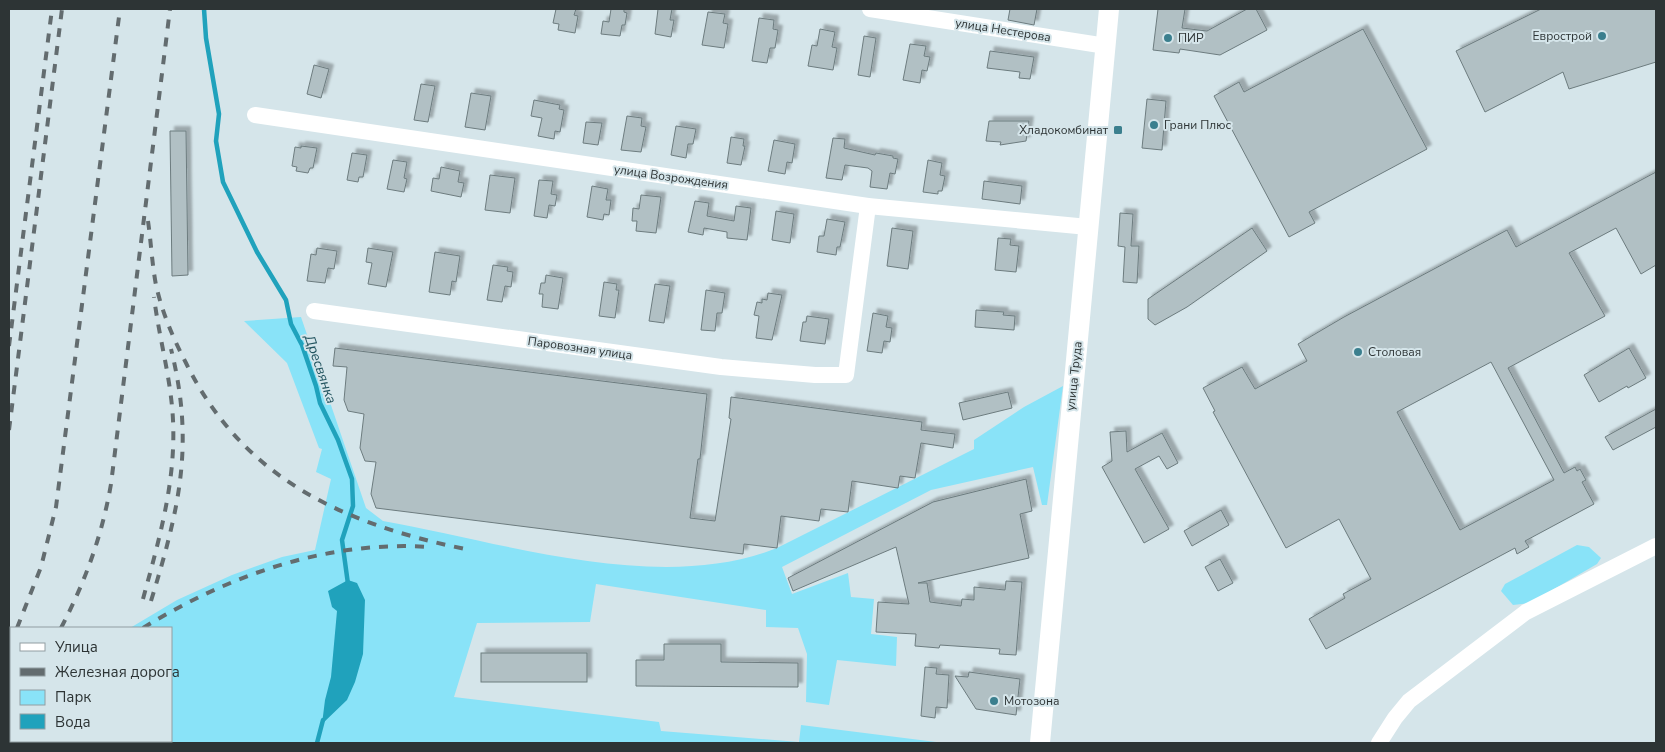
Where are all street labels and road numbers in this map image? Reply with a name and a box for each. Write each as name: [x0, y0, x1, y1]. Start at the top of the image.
street label: улица Нестерова: [954, 15, 1052, 45]
street label: улица Возрождения: [613, 161, 729, 193]
street label: Паровозная улица: [527, 333, 633, 363]
street label: улица Труда: [1062, 341, 1086, 411]

